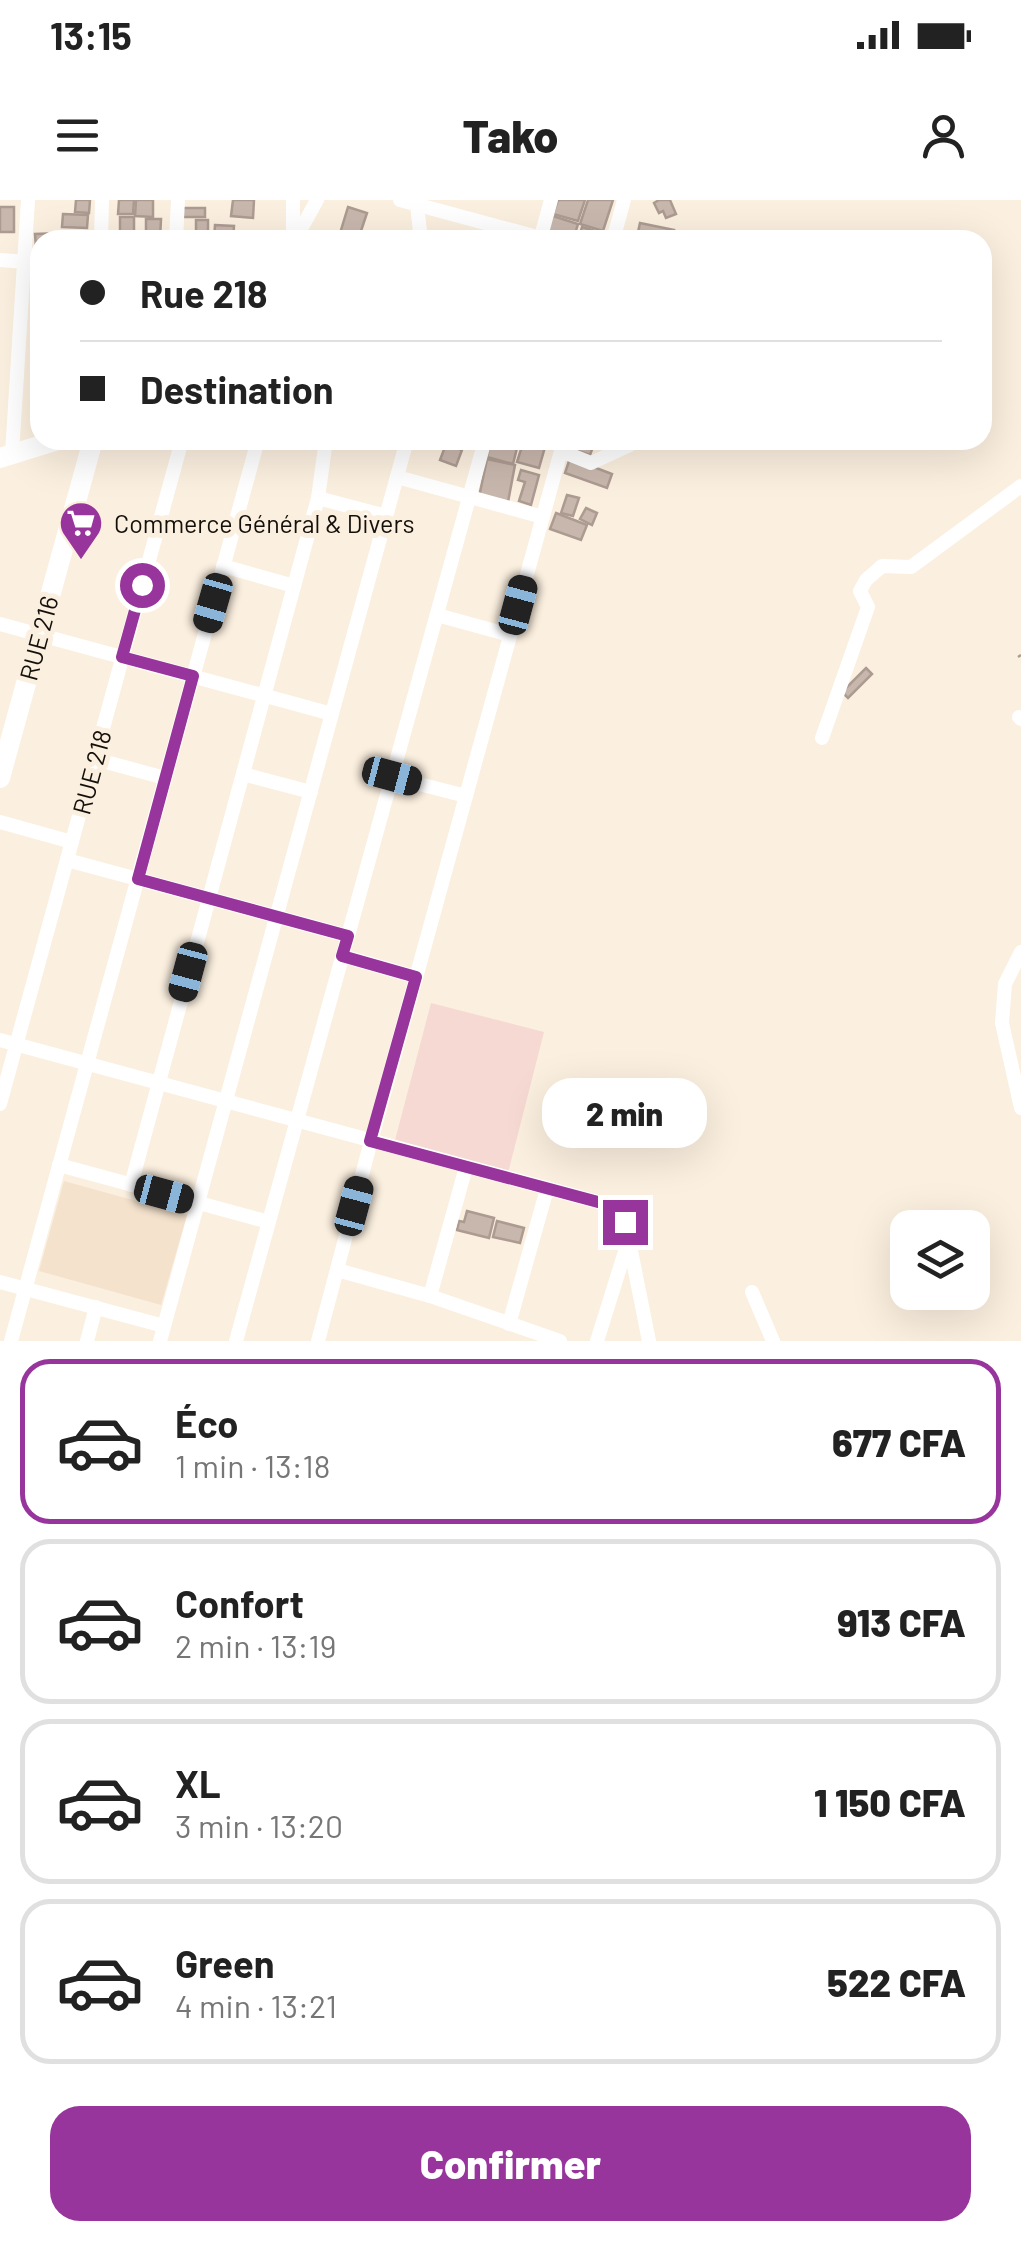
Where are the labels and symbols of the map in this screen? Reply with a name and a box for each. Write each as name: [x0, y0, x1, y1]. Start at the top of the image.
supermarket icon: Commerce Général & Divers: [58, 500, 104, 561]
place label: Commerce Général & Divers: [114, 508, 414, 538]
route start: [120, 563, 165, 608]
car: [190, 570, 236, 636]
car: [496, 572, 540, 638]
street label: RUE 216: [12, 592, 64, 684]
street label: RUE 218: [65, 726, 117, 818]
car: [359, 754, 425, 798]
car: [166, 939, 210, 1005]
callout: 2 min: [542, 1077, 708, 1147]
car: [131, 1172, 197, 1216]
car: [332, 1173, 376, 1239]
route end: [603, 1200, 648, 1245]

